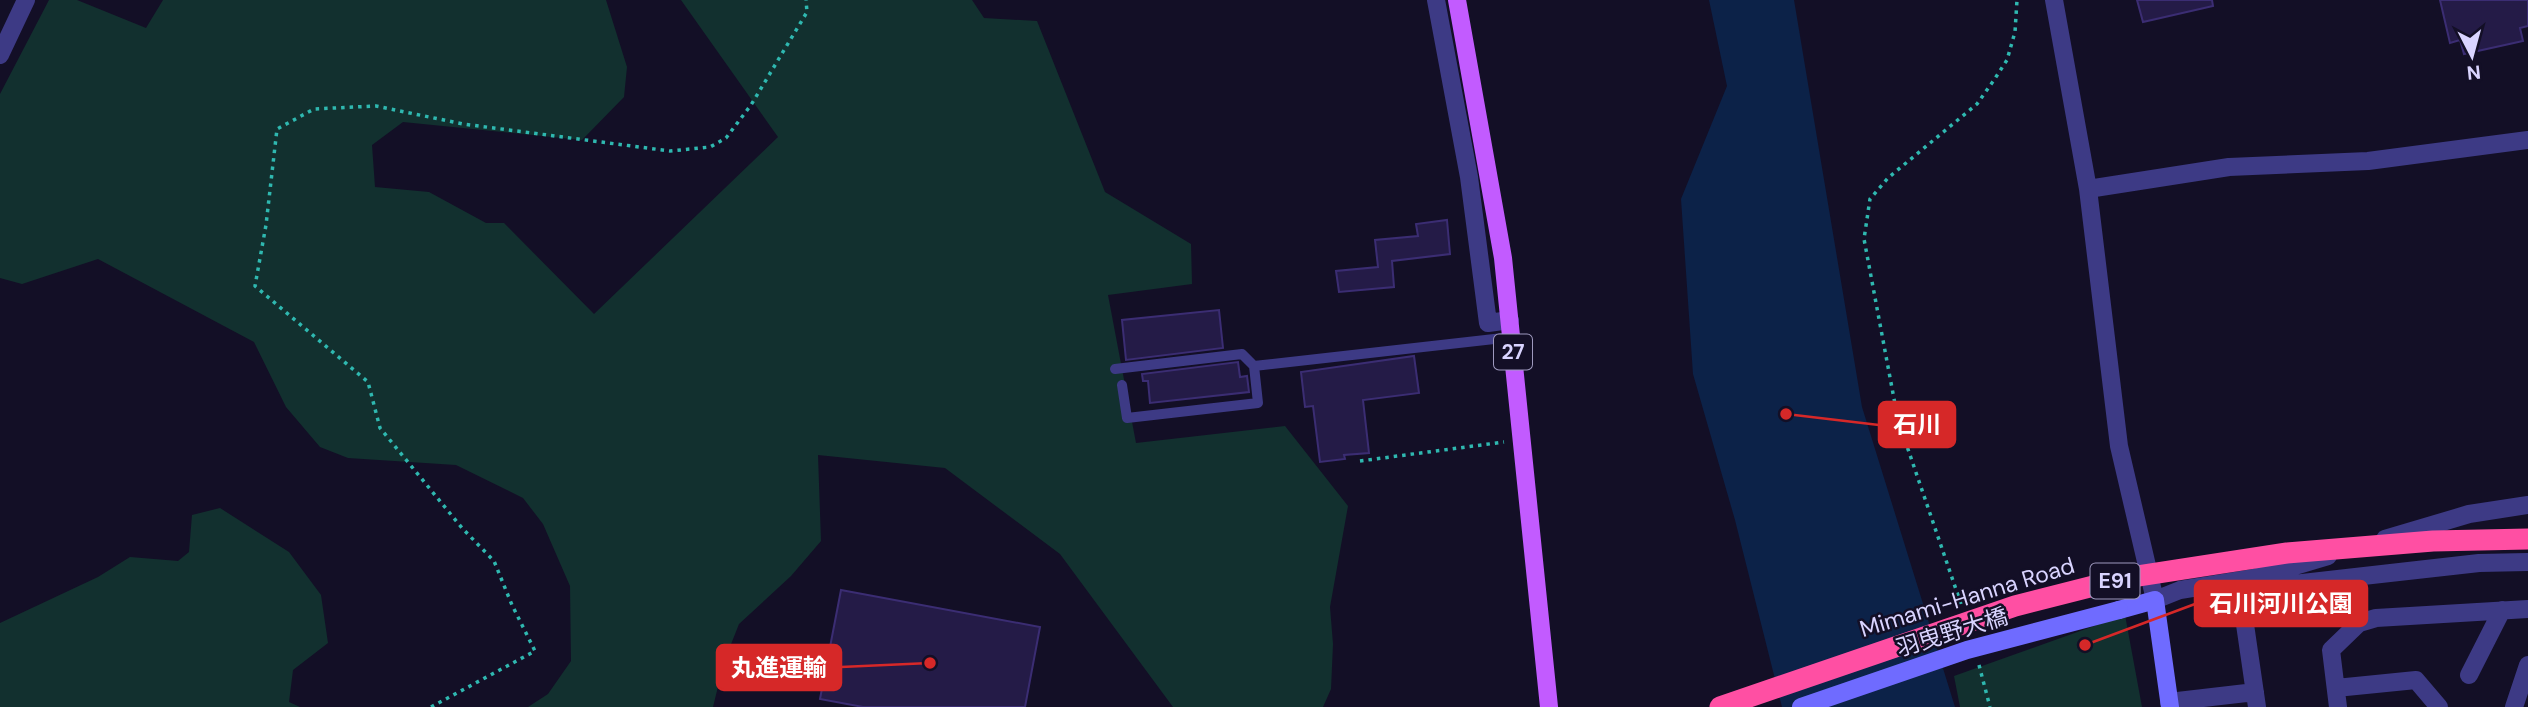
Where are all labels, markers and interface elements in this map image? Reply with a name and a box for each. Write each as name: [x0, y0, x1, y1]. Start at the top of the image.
north arrow: [2437, 21, 2507, 91]
text: N: [2466, 59, 2482, 86]
road number: 27: [1494, 334, 1532, 370]
callout: 石川: [1879, 402, 1955, 447]
text: 石川: [1893, 409, 1941, 440]
street label: Mimami-Hanna Road: [1856, 550, 2078, 644]
road number: E91: [2090, 564, 2140, 598]
callout: 石川河川公園: [2195, 581, 2367, 626]
text: 石川河川公園: [2209, 588, 2353, 619]
street label: 羽曳野大橋: [1893, 601, 2011, 663]
callout: 丸進運輸: [717, 645, 841, 690]
text: 丸進運輸: [731, 652, 827, 683]

